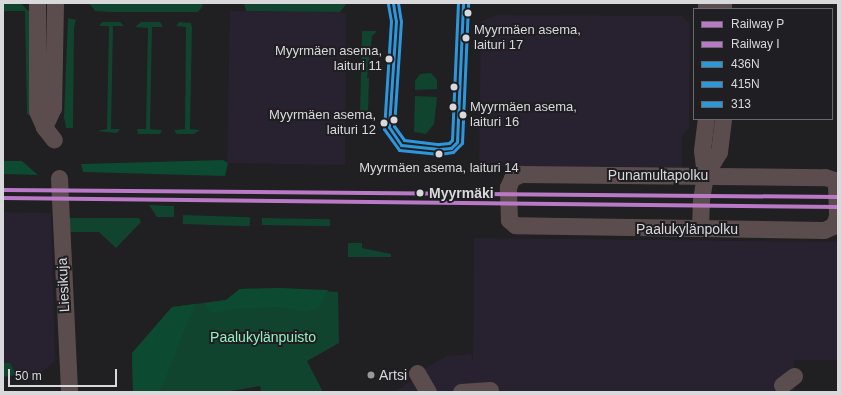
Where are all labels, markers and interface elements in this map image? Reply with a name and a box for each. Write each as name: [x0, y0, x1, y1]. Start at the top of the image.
unlabelled marker: [463, 8, 473, 18]
legend: [693, 8, 833, 120]
text: Railway P: [731, 17, 784, 31]
place label: Myyrmäen asema, laituri 17: [474, 23, 581, 54]
marker: Myyrmäen asema, laituri 17: [461, 33, 471, 43]
text: Railway I: [731, 37, 780, 51]
place label: Myyrmäen asema, laituri 11: [275, 44, 382, 75]
marker: Myyrmäen asema, laituri 11: [384, 54, 394, 64]
text: 436N: [731, 57, 760, 71]
text: 415N: [731, 77, 760, 91]
unlabelled marker: [449, 82, 459, 92]
text: 313: [731, 97, 751, 111]
place label: Myyrmäen asema, laituri 16: [470, 100, 577, 131]
unlabelled marker: [448, 102, 458, 112]
place label: Myyrmäen asema, laituri 12: [269, 108, 376, 139]
marker: Myyrmäen asema, laituri 16: [458, 110, 468, 120]
unlabelled marker: [389, 115, 399, 125]
marker: Myyrmäen asema, laituri 12: [379, 118, 389, 128]
marker: Myyrmäen asema, laituri 14: [434, 149, 444, 159]
place label: Myyrmäen asema, laituri 14: [359, 160, 519, 176]
street label: Punamultapolku: [608, 167, 708, 183]
place label: Myyrmäki: [429, 185, 494, 201]
marker: Myyrmäki: [414, 187, 426, 199]
street label: Paalukylänpolku: [636, 221, 738, 237]
street label: Liesikuja: [53, 257, 73, 313]
park label: Paalukylänpuisto: [210, 329, 316, 345]
scale bar: [10, 361, 119, 387]
place label: Artsi: [379, 367, 407, 383]
text: 50 m: [15, 369, 42, 383]
marker: Artsi: [366, 370, 376, 380]

